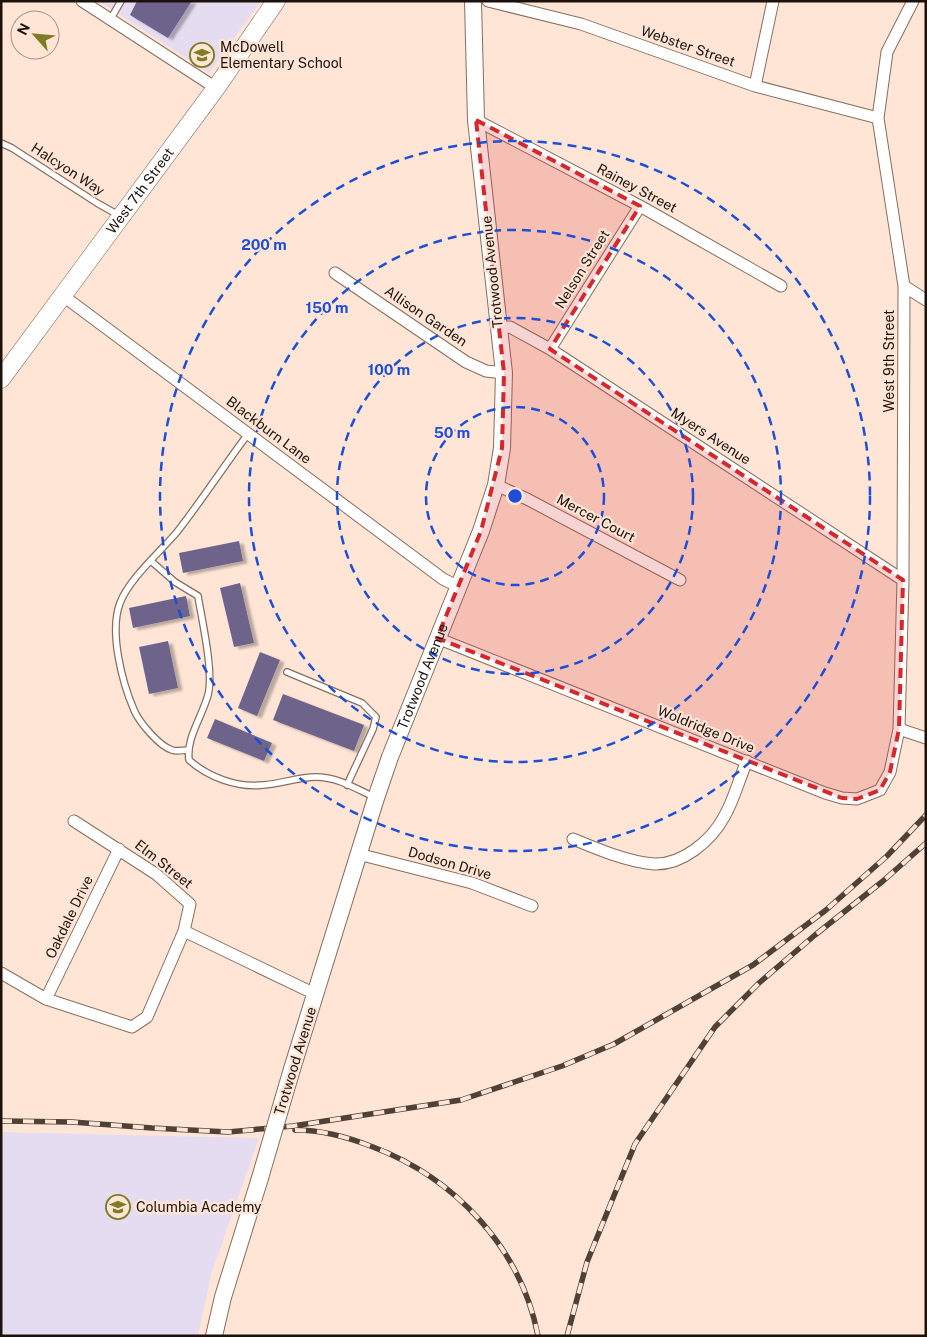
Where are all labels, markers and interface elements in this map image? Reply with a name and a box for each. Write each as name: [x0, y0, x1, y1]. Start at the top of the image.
north arrow: [10, 10, 60, 60]
text: N: [14, 21, 33, 38]
street label: Webster Street: [639, 22, 737, 70]
place label: McDowell Elementary School: [220, 39, 343, 71]
school or university icon: McDowell Elementary School: [189, 42, 215, 68]
street label: Halcyon Way: [28, 139, 108, 199]
street label: West 7th Street: [103, 145, 177, 237]
street label: Rainey Street: [594, 160, 680, 216]
street label: Trotwood Avenue: [478, 215, 506, 329]
street label: Nelson Street: [551, 227, 613, 311]
text: 200 m: [241, 236, 287, 253]
street label: Allison Garden: [382, 283, 470, 349]
text: 150 m: [305, 299, 349, 316]
street label: West 9th Street: [881, 310, 897, 412]
text: 100 m: [368, 361, 410, 378]
street label: Blackburn Lane: [224, 393, 315, 467]
street label: Myers Avenue: [668, 404, 754, 468]
text: 50 m: [434, 424, 470, 441]
centre of rings: [506, 487, 524, 505]
street label: Mercer Court: [554, 491, 638, 545]
street label: Trotwood Avenue: [394, 621, 451, 732]
street label: Woldridge Drive: [655, 702, 757, 756]
street label: Elm Street: [132, 836, 196, 892]
street label: Dodson Drive: [406, 843, 494, 883]
street label: Oakdale Drive: [42, 873, 96, 961]
street label: Trotwood Avenue: [271, 1005, 319, 1117]
school or university icon: Columbia Academy: [105, 1194, 131, 1220]
place label: Columbia Academy: [136, 1199, 262, 1215]

